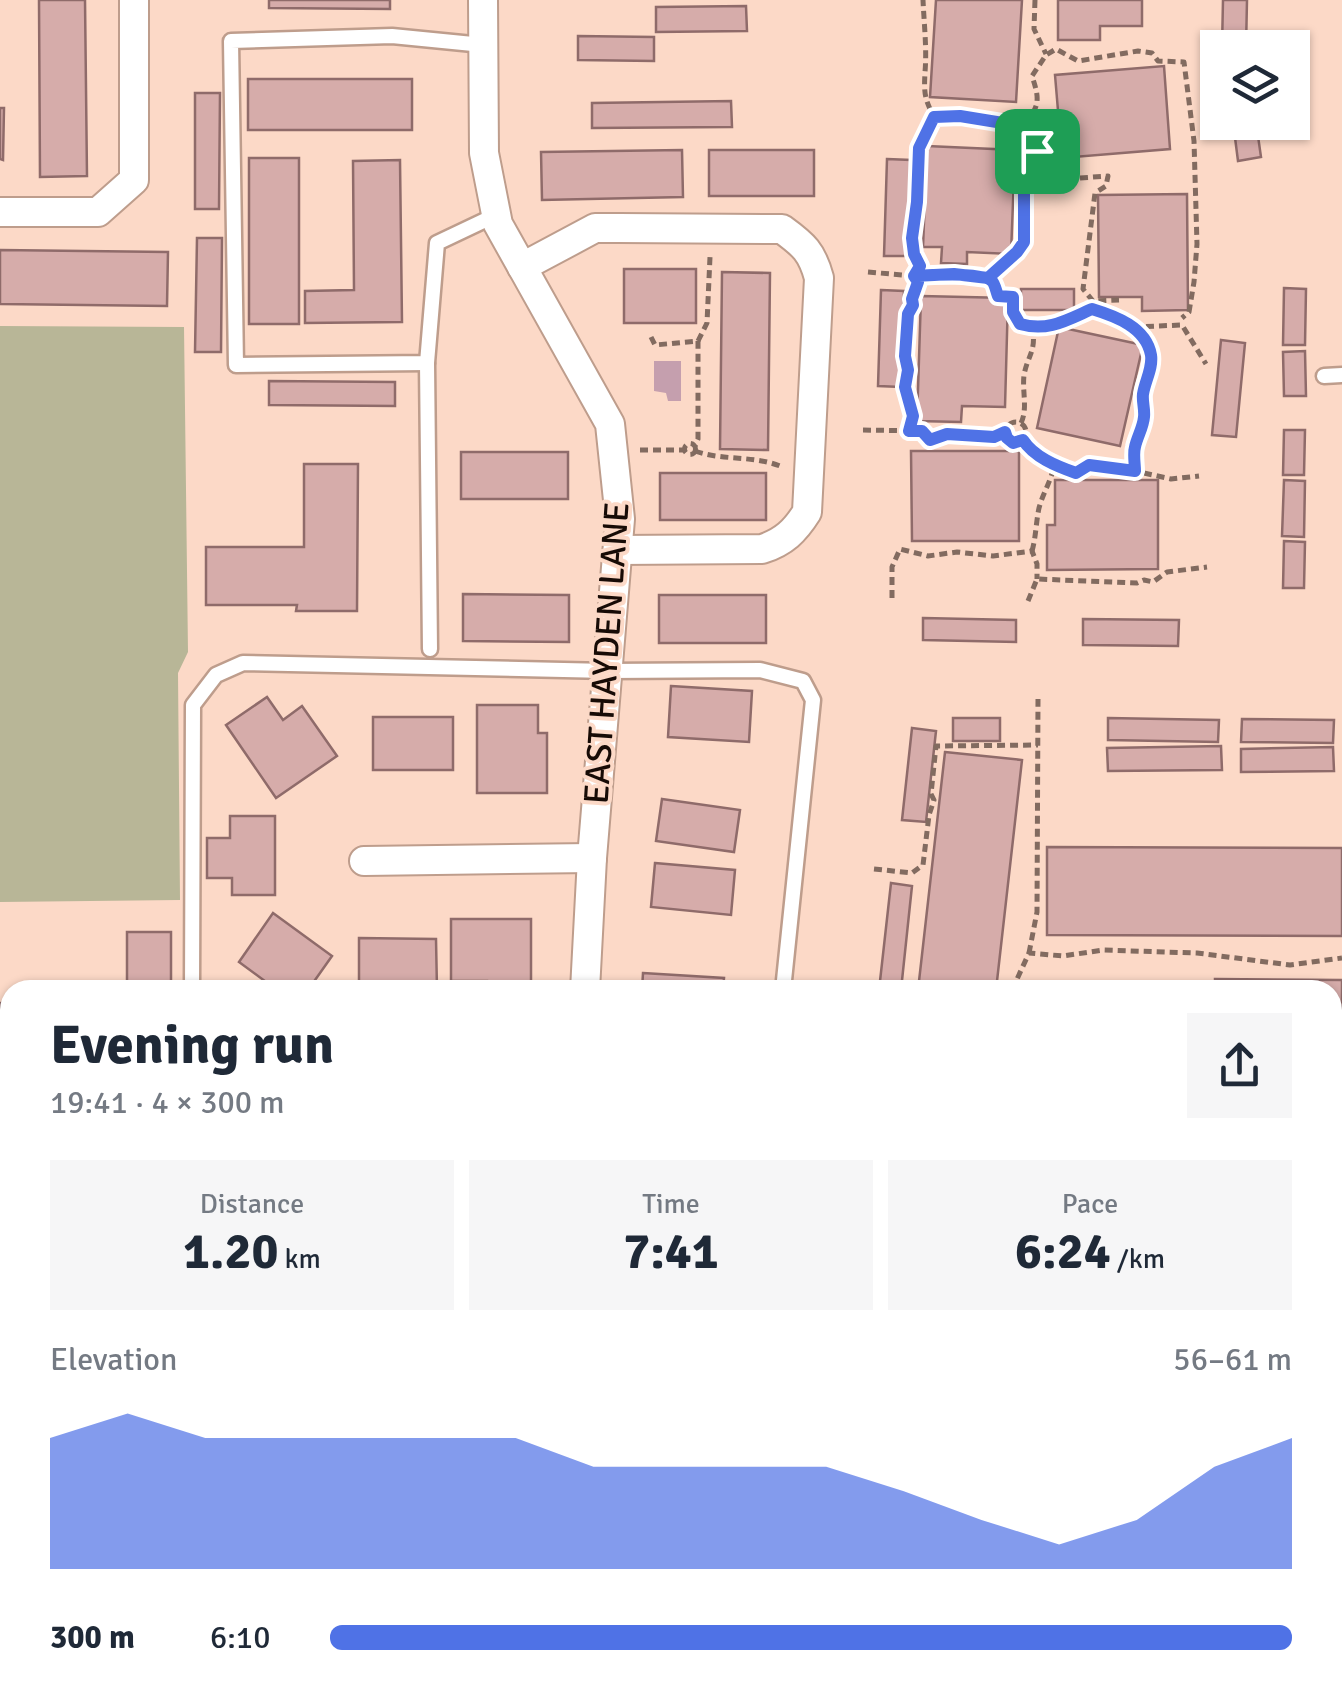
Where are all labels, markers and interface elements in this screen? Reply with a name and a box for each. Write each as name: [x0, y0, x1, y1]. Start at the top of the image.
map controls: [1200, 30, 1310, 140]
button: layers: [1200, 30, 1310, 140]
pin: [995, 109, 1080, 194]
icon: arrive: [1010, 124, 1065, 179]
street label: EAST HAYDEN LANE: [575, 501, 638, 805]
text: Evening run: [50, 1011, 334, 1079]
button: share: [1187, 1013, 1292, 1118]
text: 19:41 · 4 × 300 m: [50, 1083, 285, 1122]
text: Distance: [200, 1187, 304, 1221]
text: Time: [642, 1187, 700, 1221]
text: Pace: [1062, 1187, 1118, 1221]
text: 1.20: [183, 1221, 278, 1283]
text: 7:41: [623, 1221, 719, 1283]
text: 6:24: [1015, 1221, 1111, 1283]
text: km: [278, 1242, 321, 1276]
text: /km: [1111, 1242, 1165, 1276]
text: Elevation: [50, 1340, 177, 1379]
text: 56–61 m: [1173, 1340, 1292, 1379]
text: 300 m: [50, 1618, 135, 1657]
text: 6:10: [210, 1618, 270, 1657]

